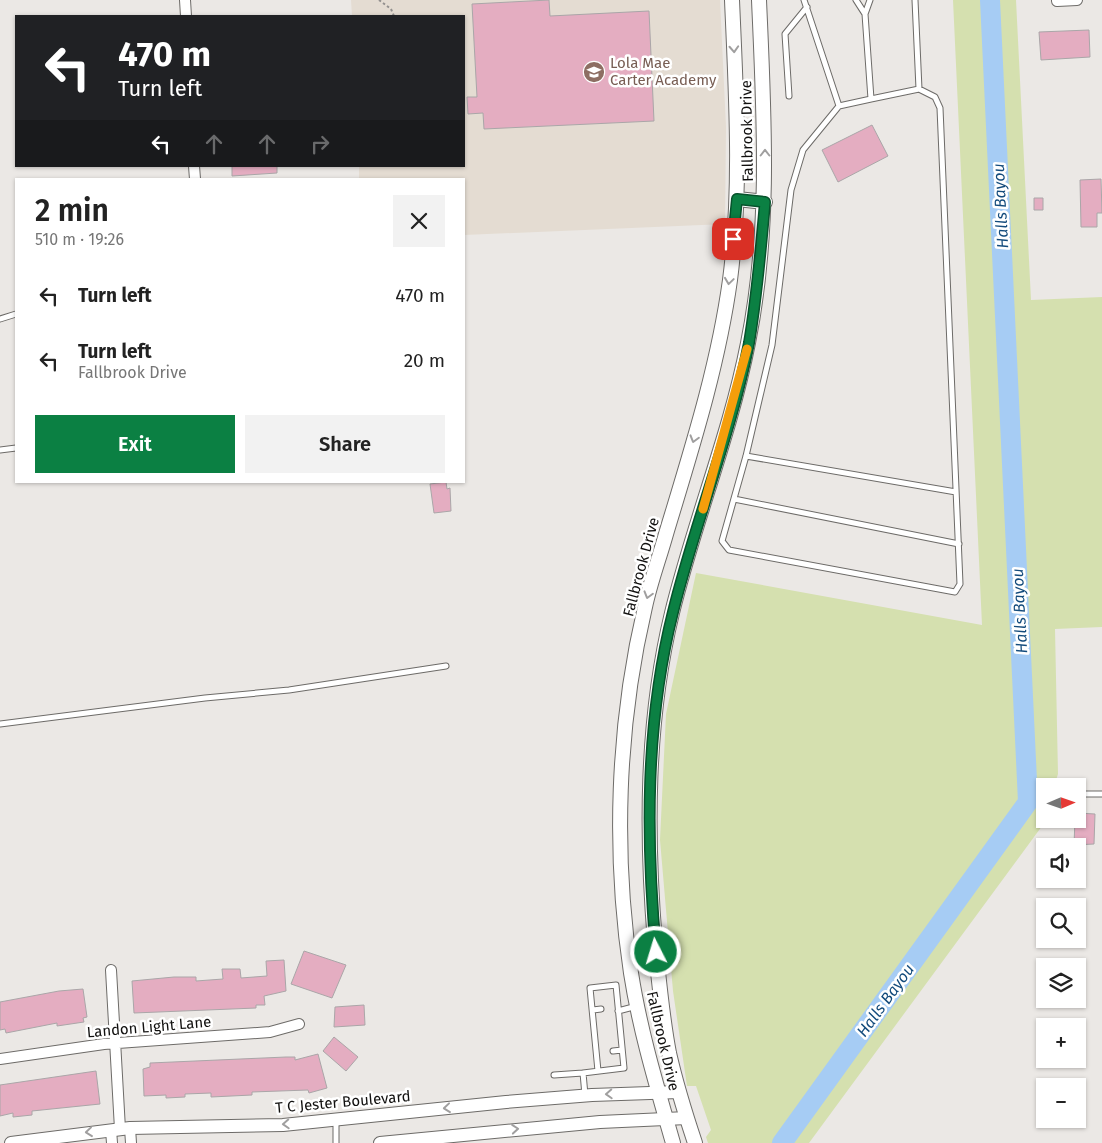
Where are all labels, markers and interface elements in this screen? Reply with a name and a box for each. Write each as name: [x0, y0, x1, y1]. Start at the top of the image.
text: 470 m: [118, 33, 211, 75]
icon: left: [35, 35, 100, 100]
one-way arrow: [728, 45, 739, 53]
place label: Lola Mae Carter Academy: [610, 54, 717, 89]
school or university icon: Lola Mae Carter Academy: [582, 60, 606, 84]
text: Turn left: [118, 75, 202, 102]
street label: Fallbrook Drive: [737, 80, 757, 182]
icon: left: [147, 130, 175, 158]
icon: ahead: [200, 130, 228, 158]
icon: ahead: [253, 130, 281, 158]
icon: right: [306, 130, 334, 158]
one-way arrow: [760, 149, 770, 156]
water label: Halls Bayou: [989, 163, 1012, 249]
text: 2 min: [35, 193, 109, 229]
button: close: [393, 195, 445, 247]
pin: [712, 218, 754, 260]
icon: arrive: [719, 225, 747, 253]
text: 510 m · 19:26: [35, 230, 124, 249]
one-way arrow: [724, 277, 735, 285]
icon: left: [35, 282, 63, 310]
text: Turn left: [78, 284, 152, 307]
text: 470 m: [395, 284, 445, 307]
text: Turn left: [78, 340, 152, 363]
icon: left: [35, 347, 63, 375]
text: 20 m: [404, 349, 445, 372]
text: Fallbrook Drive: [78, 363, 187, 382]
button: Exit: [35, 415, 235, 473]
button: Share: [245, 415, 445, 473]
one-way arrow: [689, 434, 699, 443]
street label: Fallbrook Drive: [619, 515, 663, 619]
water label: Halls Bayou: [1008, 568, 1031, 654]
one-way arrow: [644, 590, 654, 599]
north arrow: [1036, 778, 1086, 828]
map controls: [1036, 778, 1086, 1128]
button: sound: [1036, 838, 1086, 888]
button: search: [1036, 898, 1086, 948]
position arrow: [629, 925, 681, 977]
button: layers: [1036, 958, 1086, 1008]
water label: Halls Bayou: [853, 960, 918, 1040]
street label: Fallbrook Drive: [643, 989, 683, 1093]
street label: Landon Light Lane: [86, 1013, 212, 1041]
button: +: [1036, 1018, 1086, 1068]
button: −: [1036, 1078, 1086, 1128]
street label: T C Jester Boulevard: [275, 1087, 411, 1117]
one-way arrow: [605, 1088, 613, 1099]
one-way arrow: [443, 1102, 451, 1113]
one-way arrow: [282, 1119, 290, 1130]
one-way arrow: [512, 1124, 520, 1135]
one-way arrow: [84, 1126, 92, 1137]

